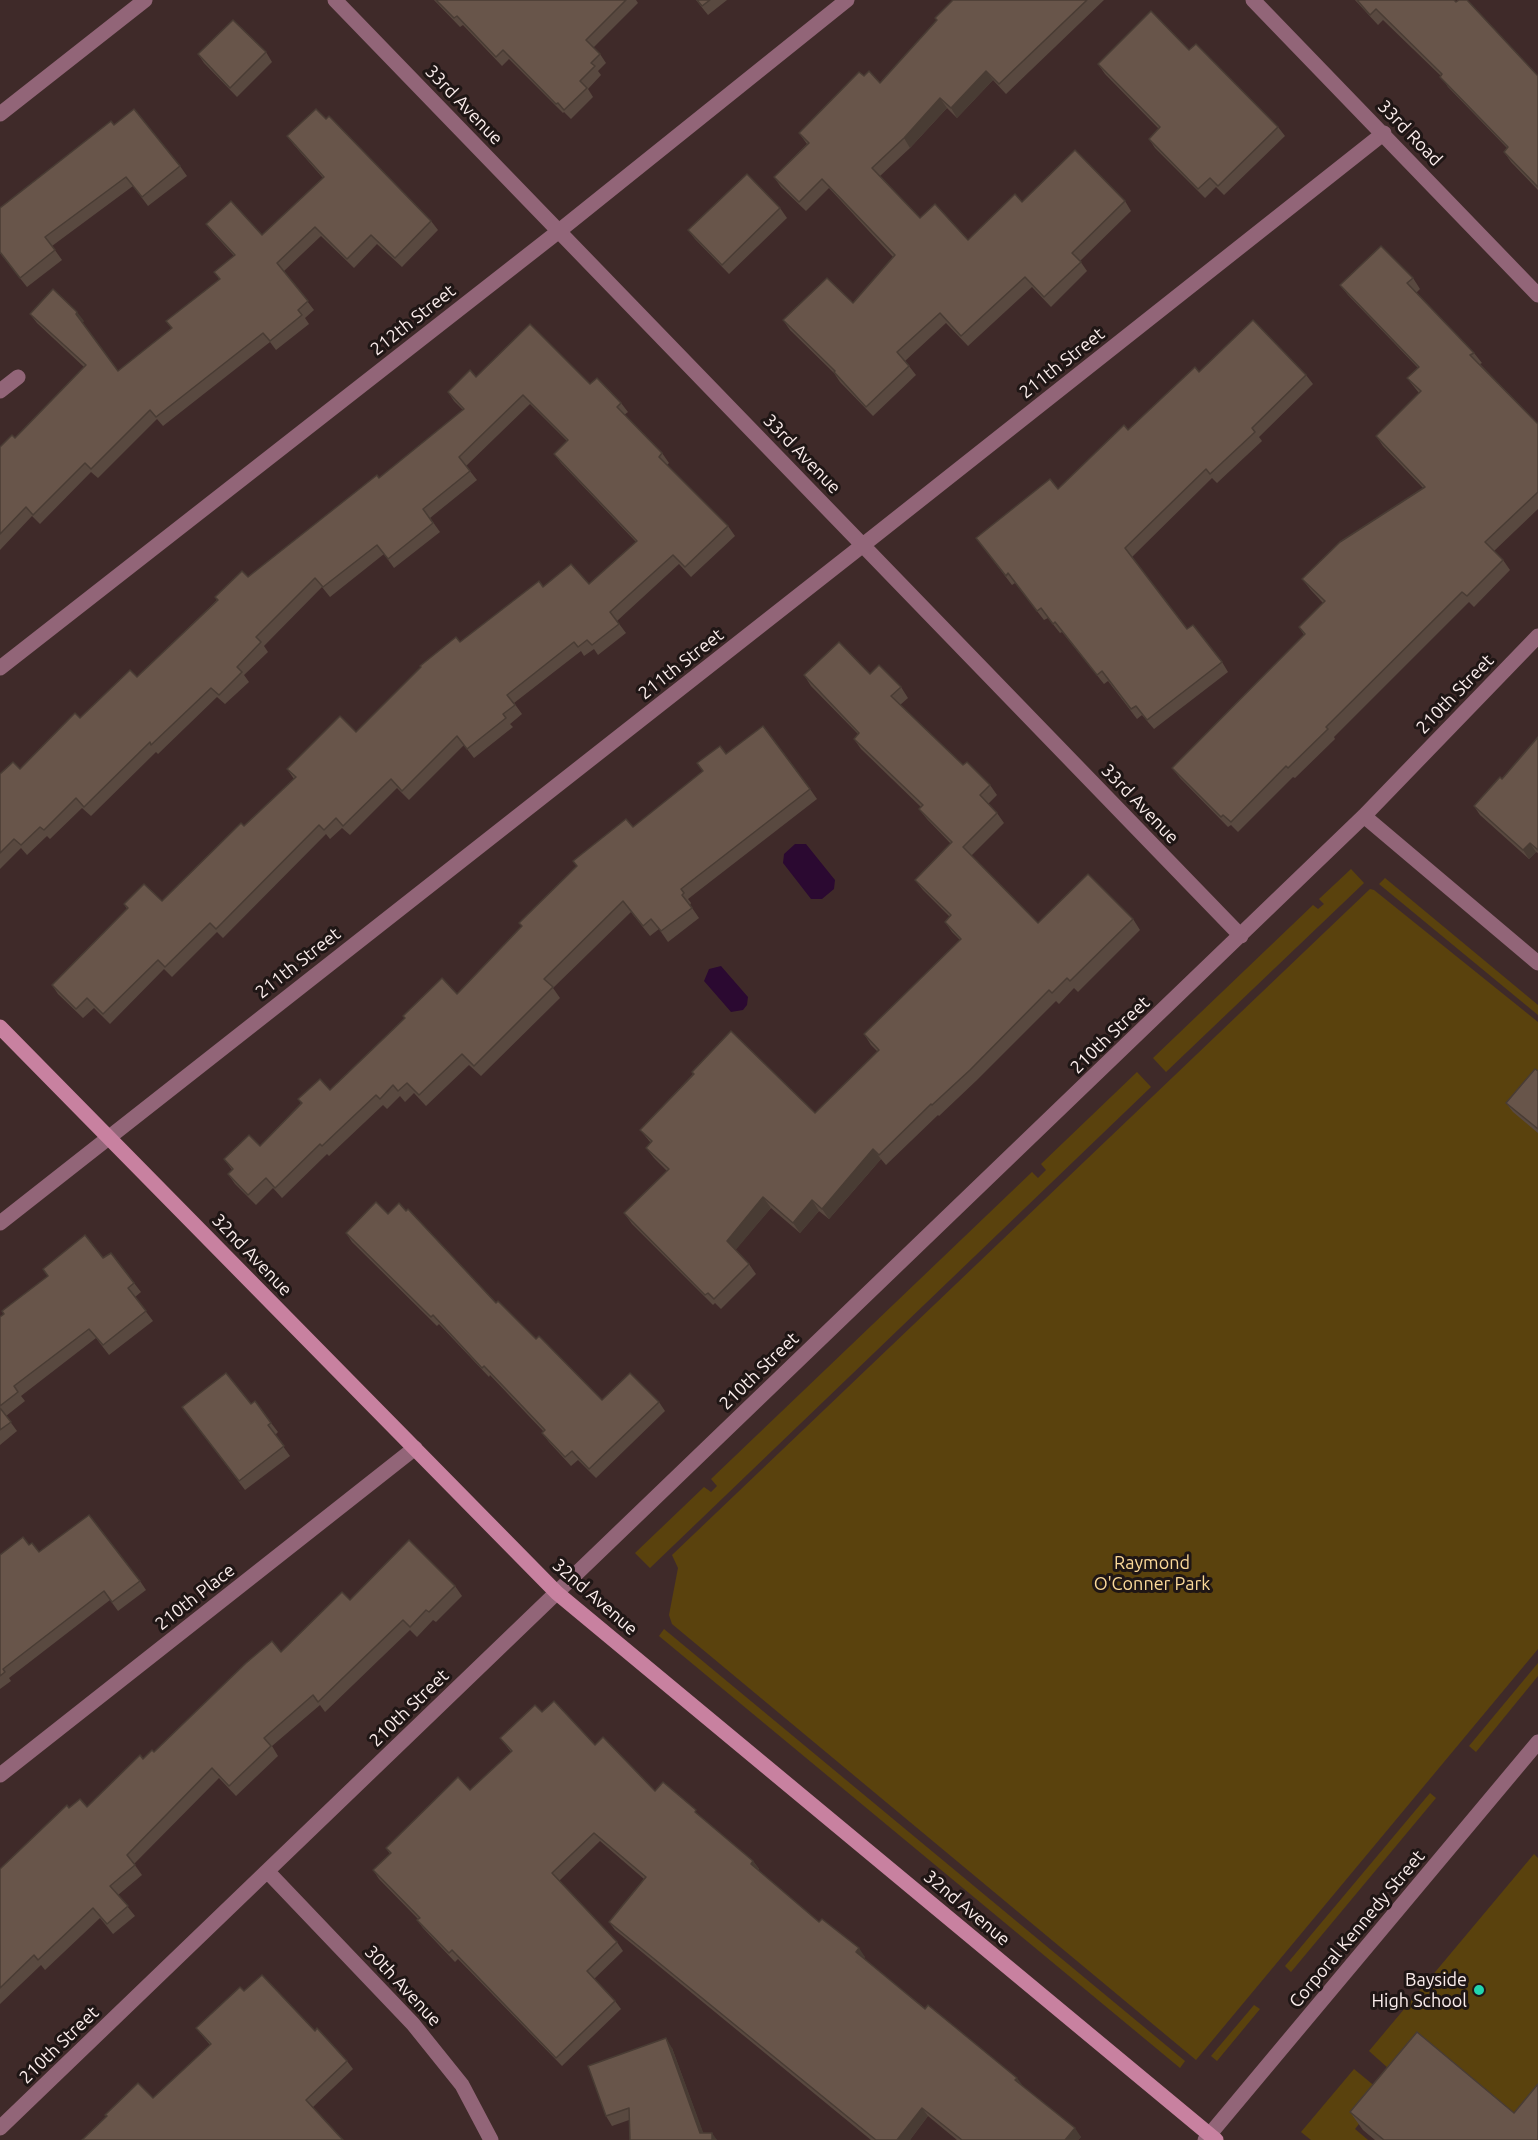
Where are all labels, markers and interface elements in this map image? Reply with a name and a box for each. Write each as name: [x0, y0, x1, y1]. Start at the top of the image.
street label: 33rd Avenue: [421, 61, 507, 149]
street label: 33rd Road: [1373, 96, 1447, 170]
street label: 212th Street: [366, 280, 460, 360]
street label: 211th Street: [1015, 323, 1109, 403]
street label: 33rd Avenue: [759, 410, 845, 498]
street label: 211th Street: [634, 624, 728, 704]
street label: 210th Street: [1412, 650, 1498, 738]
street label: 33rd Avenue: [1097, 760, 1183, 848]
street label: 211th Street: [251, 923, 345, 1003]
street label: 210th Street: [1066, 992, 1154, 1078]
street label: 32nd Avenue: [207, 1209, 297, 1301]
street label: 210th Street: [715, 1328, 803, 1414]
park label: Raymond O'Conner Park: [1094, 1552, 1210, 1594]
street label: 32nd Avenue: [548, 1554, 642, 1640]
street label: 210th Place: [151, 1559, 239, 1635]
street label: 210th Street: [365, 1665, 453, 1751]
street label: Corporal Kennedy Street: [1285, 1846, 1429, 2012]
street label: 32nd Avenue: [920, 1866, 1014, 1950]
street label: 30th Avenue: [360, 1941, 446, 2031]
place label: Bayside High School: [1371, 1969, 1467, 2012]
marker: Bayside High School: [1472, 1983, 1486, 1997]
street label: 210th Street: [15, 2002, 103, 2088]

